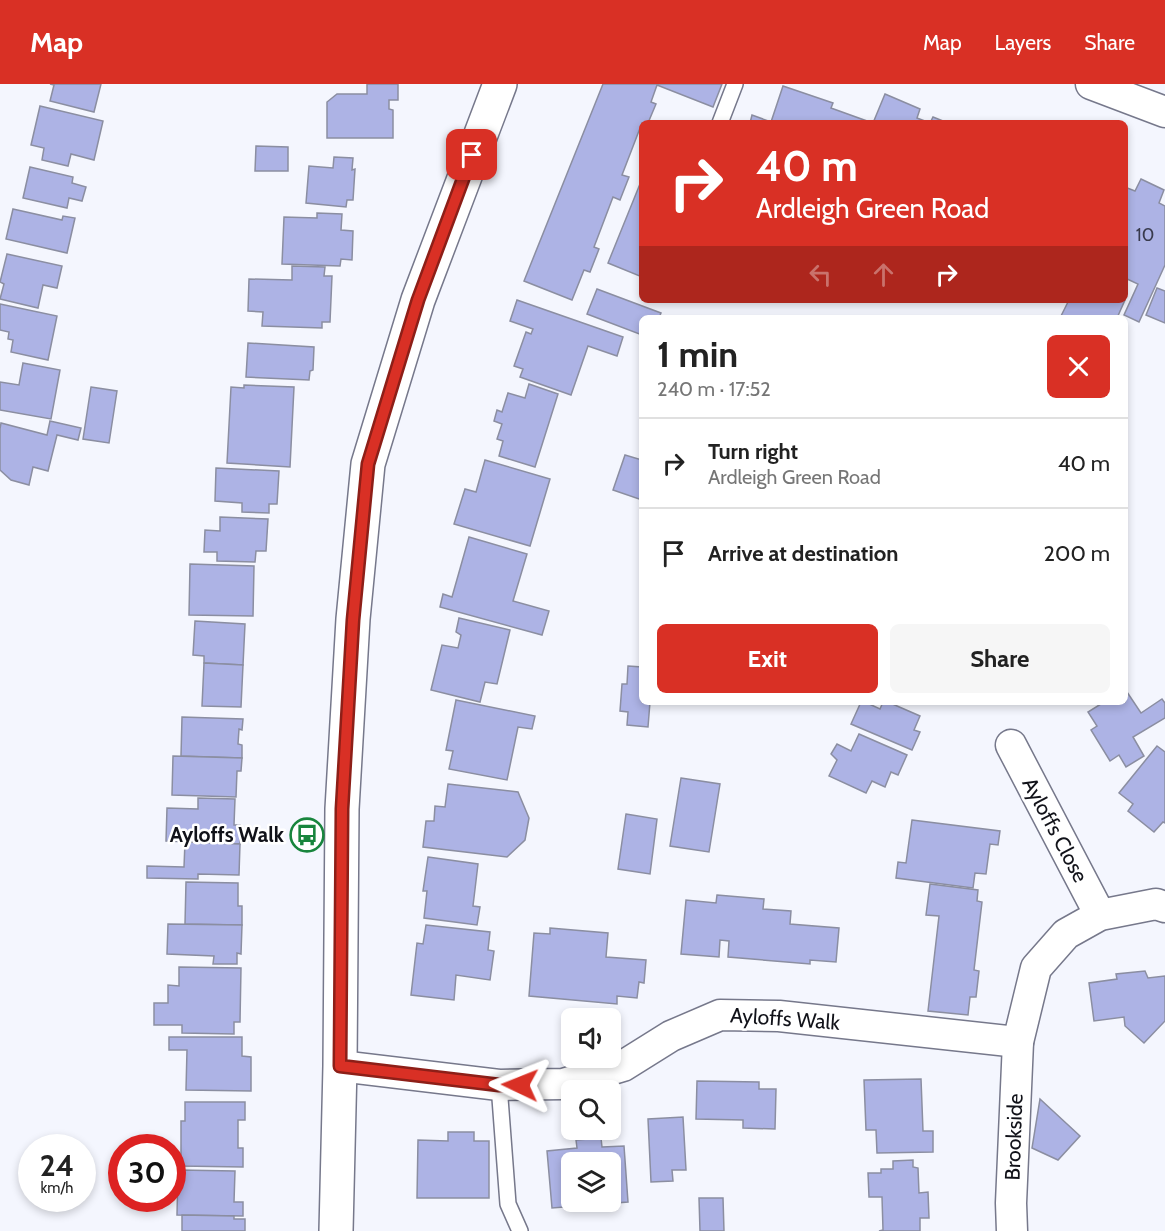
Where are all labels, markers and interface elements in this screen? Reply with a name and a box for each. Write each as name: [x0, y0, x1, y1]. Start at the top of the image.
text: Map: [30, 25, 83, 59]
text: Map: [923, 30, 962, 55]
text: Layers: [995, 30, 1051, 55]
text: Share: [1084, 30, 1135, 55]
pin: [446, 129, 497, 180]
icon: arrive: [455, 138, 488, 171]
text: 40 m: [756, 140, 858, 192]
icon: right: [657, 144, 735, 222]
text: Ardleigh Green Road: [756, 192, 989, 225]
house number: 10: [1136, 224, 1154, 246]
icon: left: [804, 258, 837, 291]
icon: ahead: [867, 258, 900, 291]
icon: right: [930, 258, 963, 291]
text: 1 min: [657, 332, 738, 376]
button: close: [1047, 335, 1110, 398]
text: 240 m · 17:52: [657, 377, 771, 401]
text: Turn right: [708, 438, 798, 465]
icon: right: [657, 447, 690, 480]
text: 40 m: [1058, 450, 1110, 477]
text: Ardleigh Green Road: [708, 465, 881, 489]
icon: arrive: [657, 537, 690, 570]
text: Arrive at destination: [708, 540, 898, 567]
text: 200 m: [1044, 540, 1110, 567]
button: Exit: [657, 624, 878, 693]
button: Share: [890, 624, 1110, 693]
street label: Ayloffs Close: [1017, 773, 1094, 887]
bus stop icon: Ayloffs Walk: [289, 817, 325, 853]
place label: Ayloffs Walk: [170, 822, 285, 847]
street label: Ayloffs Walk: [729, 1002, 841, 1035]
map controls: [561, 1008, 621, 1212]
button: sound: [561, 1008, 621, 1068]
position arrow: [488, 1053, 552, 1117]
button: search: [561, 1080, 621, 1140]
street label: Brookside: [999, 1093, 1028, 1181]
speed limit sign: 30: [108, 1134, 186, 1212]
text: 24: [40, 1147, 74, 1184]
button: layers: [561, 1152, 621, 1212]
text: km/h: [41, 1179, 73, 1197]

